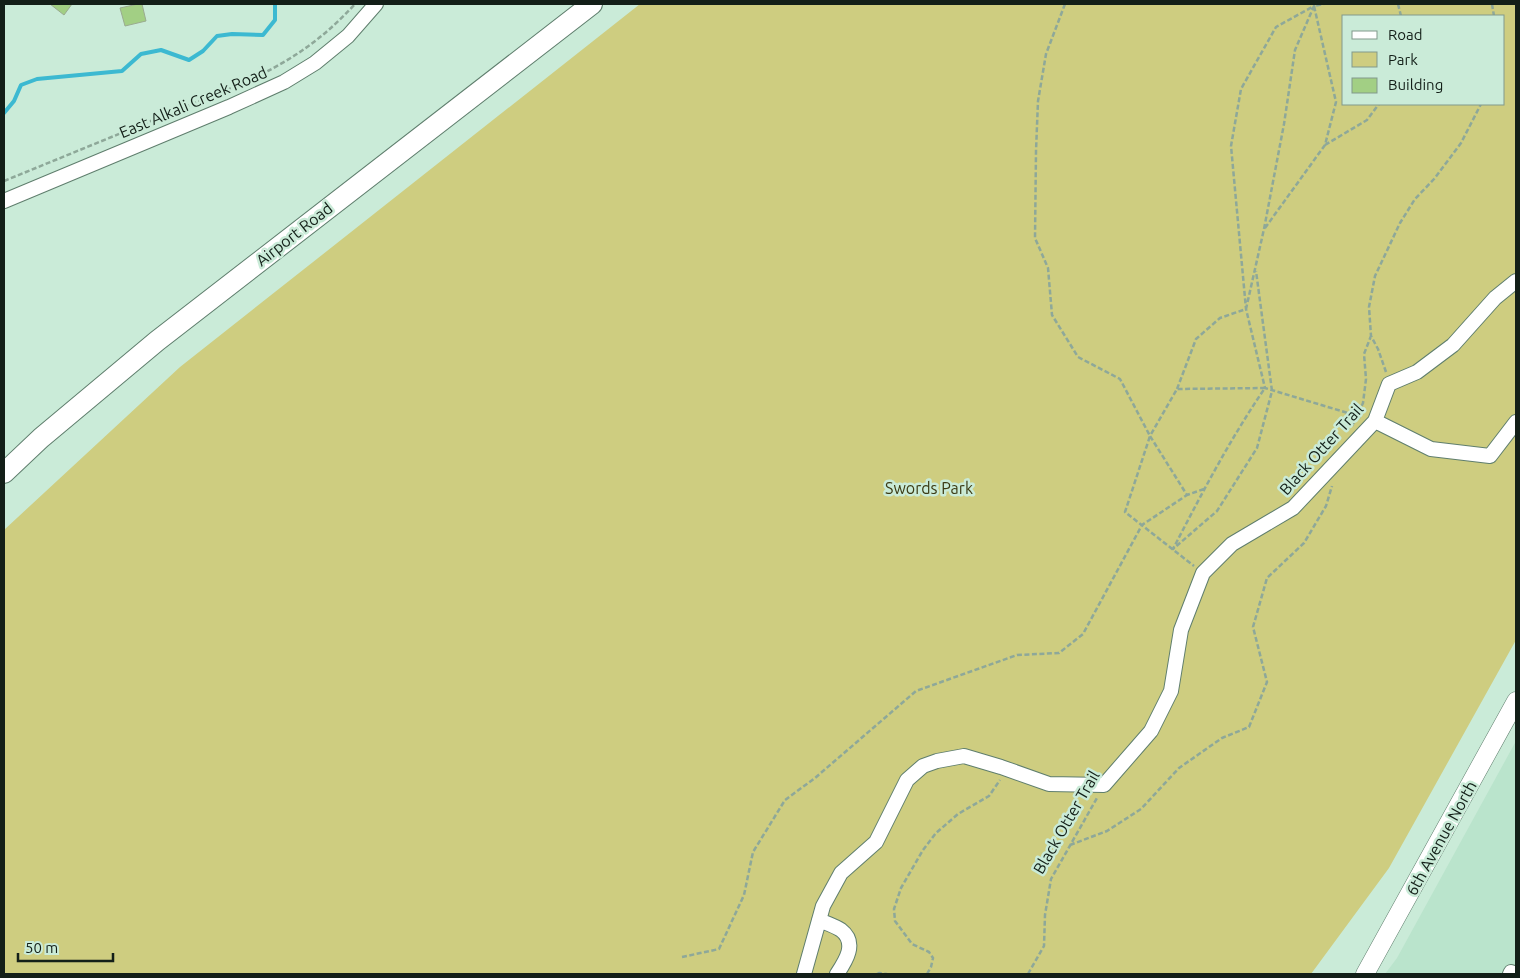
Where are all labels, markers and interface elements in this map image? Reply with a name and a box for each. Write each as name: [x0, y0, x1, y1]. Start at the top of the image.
legend: [1342, 15, 1505, 105]
text: Road: [1388, 26, 1423, 43]
text: Park: [1388, 51, 1418, 68]
street label: East Alkali Creek Road: [116, 63, 270, 141]
text: Building: [1388, 76, 1443, 93]
street label: Airport Road: [252, 199, 336, 269]
street label: Black Otter Trail: [1275, 400, 1367, 498]
park label: Swords Park: [885, 479, 973, 497]
street label: Black Otter Trail: [1029, 767, 1103, 877]
street label: 6th Avenue North: [1402, 778, 1480, 898]
scale bar: [18, 930, 112, 962]
text: 50 m: [25, 939, 58, 956]

